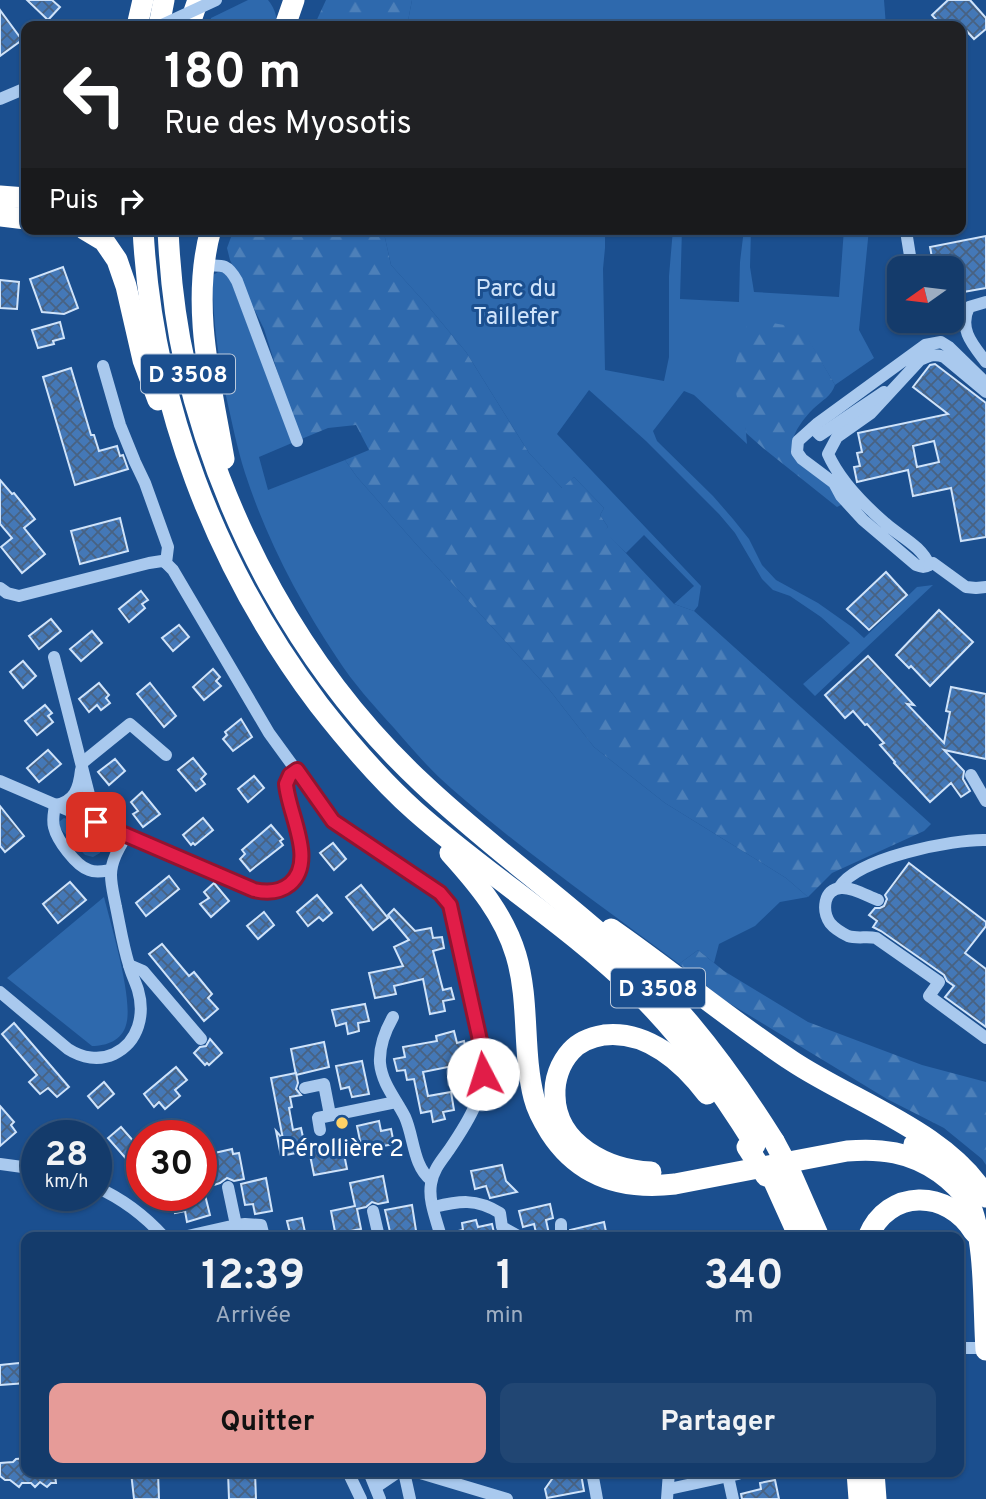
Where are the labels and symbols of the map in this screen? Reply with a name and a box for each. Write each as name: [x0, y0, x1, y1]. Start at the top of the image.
north arrow: [887, 256, 964, 332]
park label: Parc du Taillefer: [473, 275, 559, 333]
road number: D 3508: [141, 354, 235, 394]
pin: [66, 792, 126, 852]
road number: D 3508: [611, 968, 705, 1007]
position arrow: [446, 1037, 520, 1111]
marker: Pérollière 2: [334, 1115, 350, 1131]
speed limit sign: 30: [126, 1120, 217, 1211]
place label: Pérollière 2: [280, 1135, 404, 1165]

